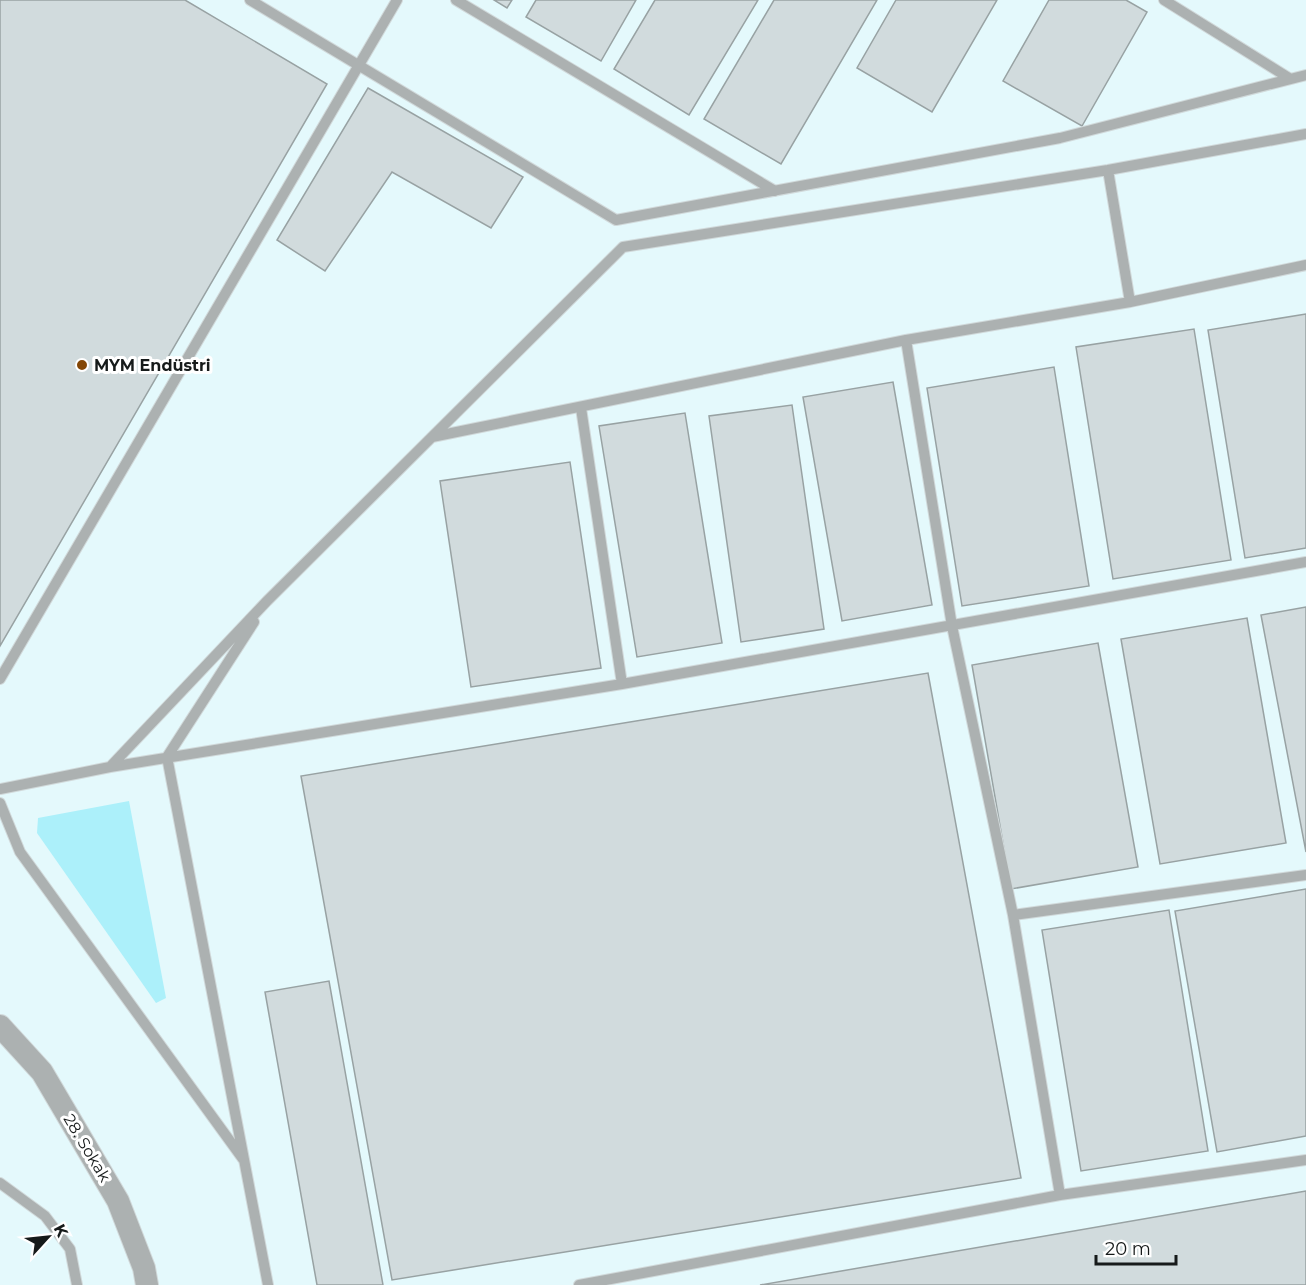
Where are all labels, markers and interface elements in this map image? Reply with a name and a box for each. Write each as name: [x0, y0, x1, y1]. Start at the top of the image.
place label: MYM Endüstri: [94, 356, 211, 375]
marker: MYM Endüstri: [75, 358, 89, 372]
street label: 28. Sokak: [59, 1111, 115, 1186]
north arrow: [18, 1207, 78, 1267]
text: K: [50, 1221, 73, 1241]
scale bar: [1096, 1228, 1176, 1266]
text: 20 m: [1105, 1238, 1151, 1260]

